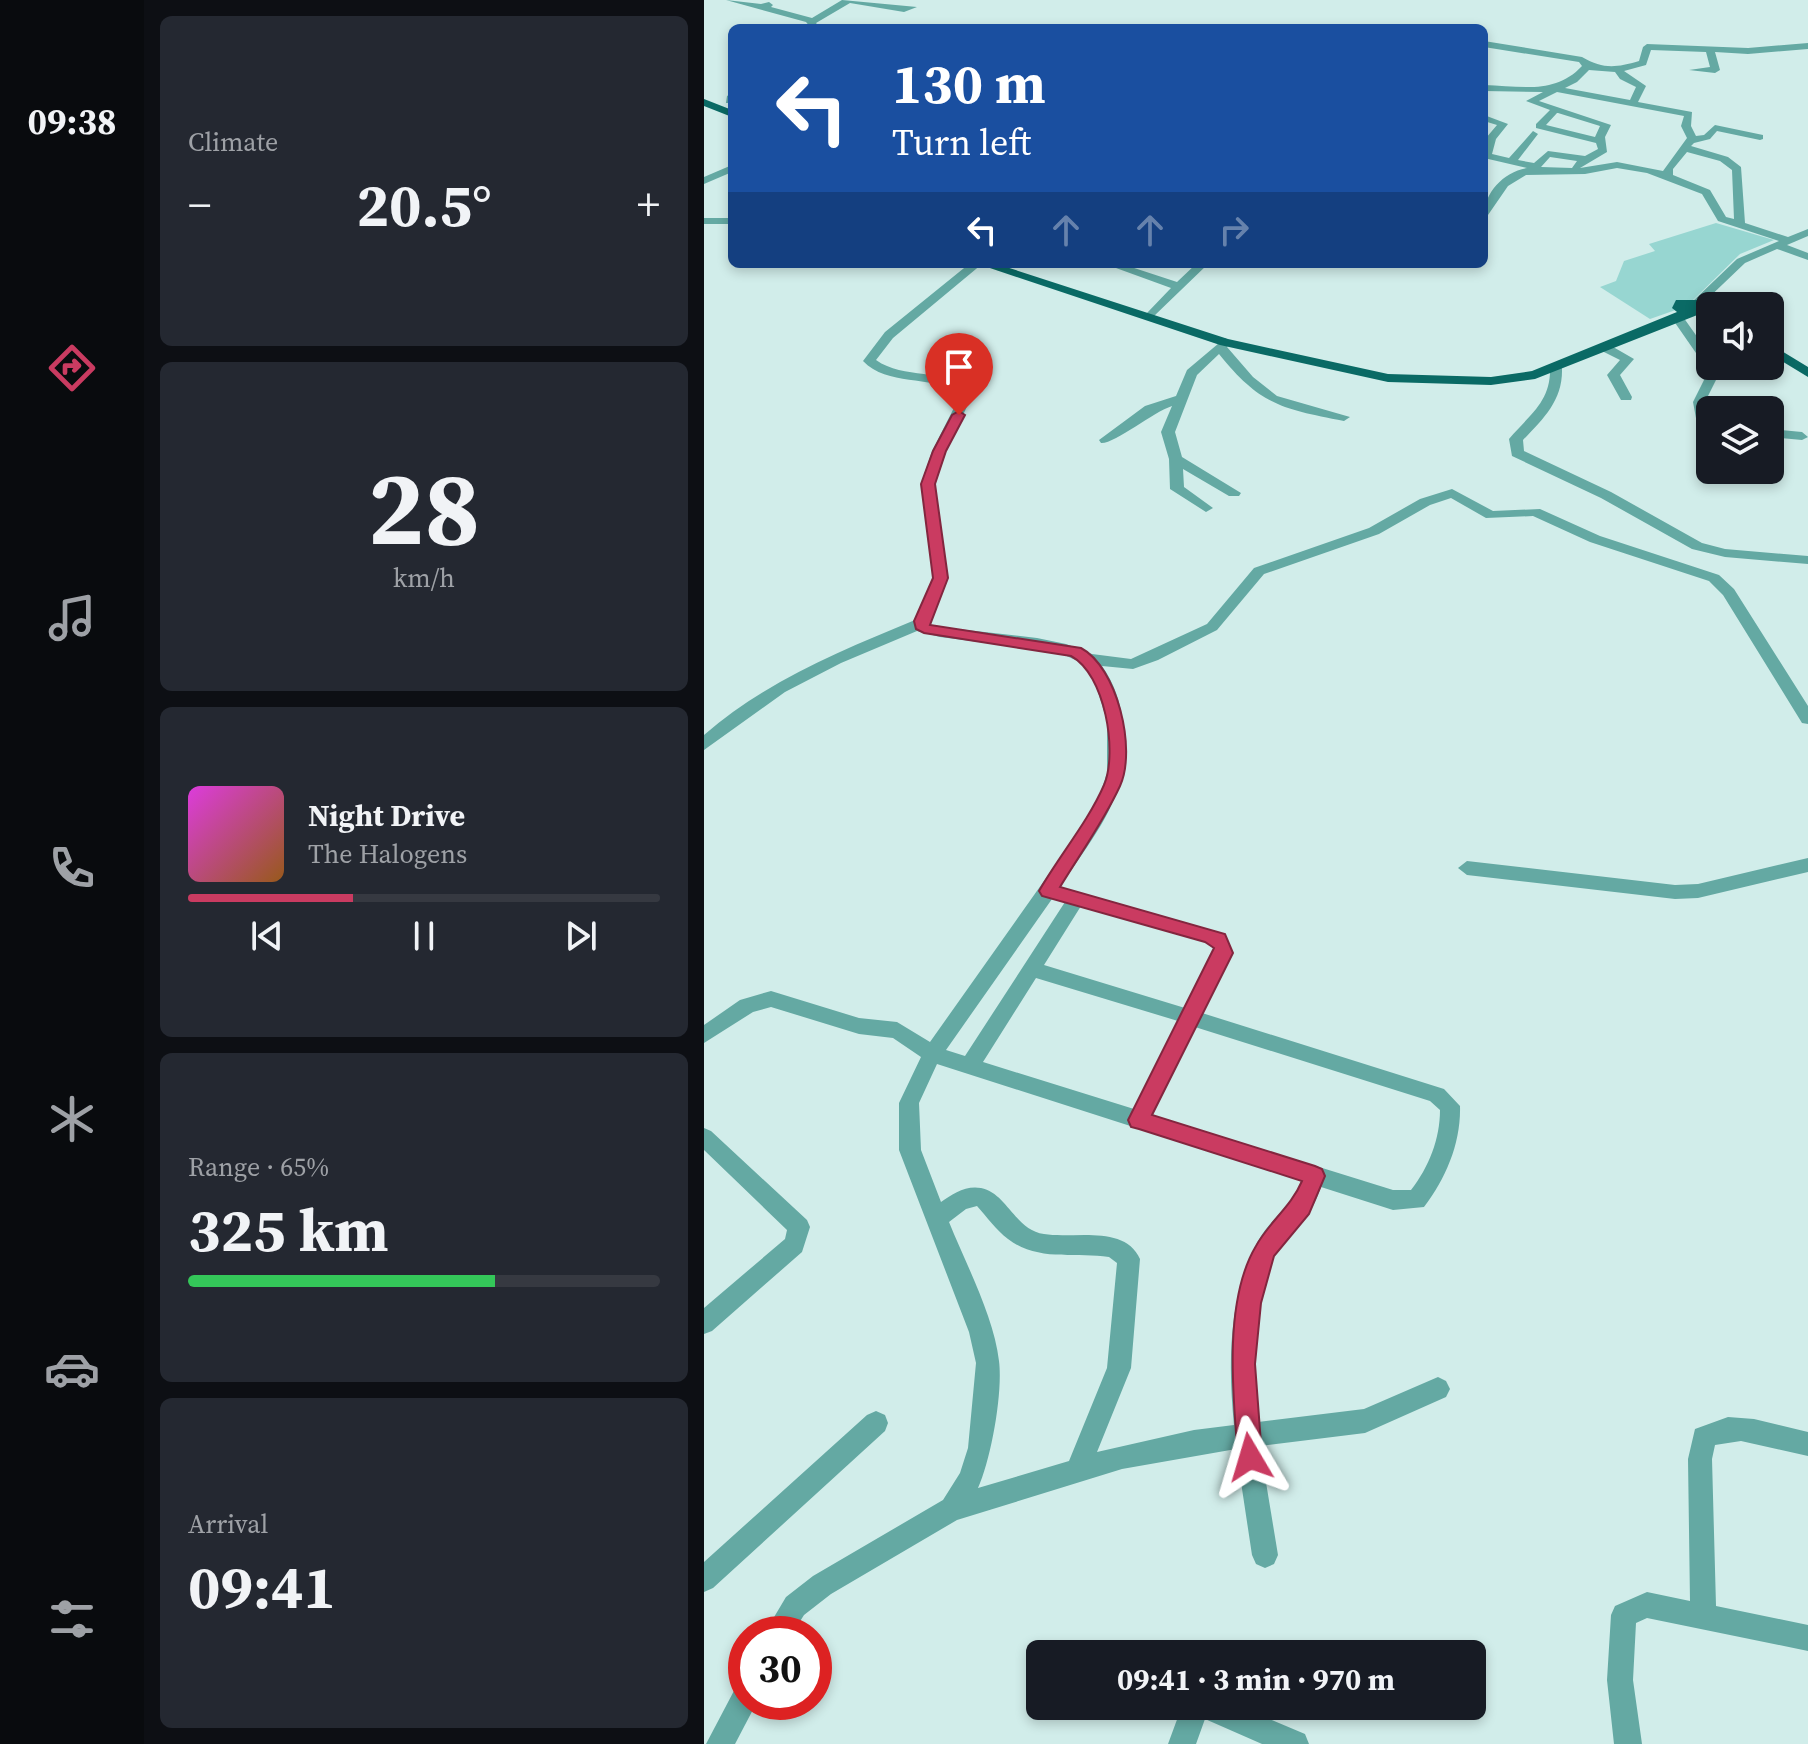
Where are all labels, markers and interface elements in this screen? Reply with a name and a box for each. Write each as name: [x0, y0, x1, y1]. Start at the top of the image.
text: 130 m: [892, 45, 1046, 122]
icon: left: [760, 56, 864, 160]
text: 09:38: [28, 97, 116, 146]
text: Turn left: [892, 118, 1031, 167]
text: Climate: [188, 124, 278, 160]
text: 20.5°: [356, 164, 492, 246]
text: −: [188, 174, 211, 235]
text: +: [637, 174, 660, 235]
icon: left: [960, 208, 1004, 252]
icon: ahead: [1044, 208, 1088, 252]
icon: ahead: [1128, 208, 1172, 252]
icon: right: [1212, 208, 1256, 252]
map controls: [1696, 292, 1784, 484]
button: sound: [1696, 292, 1784, 380]
pin: [925, 333, 993, 415]
icon: directions: [44, 340, 100, 396]
icon: arrive: [937, 345, 981, 389]
button: layers: [1696, 396, 1784, 484]
text: 28: [368, 436, 480, 579]
text: km/h: [393, 560, 455, 596]
icon: music: [44, 590, 100, 646]
text: Night Drive: [308, 795, 465, 836]
text: The Halogens: [308, 836, 467, 872]
icon: phone: [44, 840, 100, 896]
icon: previous: [245, 914, 289, 958]
icon: pause: [402, 914, 446, 958]
icon: next: [559, 914, 603, 958]
icon: climate: [44, 1091, 100, 1147]
text: Range · 65%: [188, 1149, 329, 1185]
text: 325 km: [188, 1189, 389, 1271]
icon: car: [44, 1341, 100, 1397]
position arrow: [1208, 1415, 1292, 1499]
text: Arrival: [188, 1506, 268, 1542]
text: 09:41: [188, 1546, 336, 1628]
icon: filters: [44, 1591, 100, 1647]
speed limit sign: 30: [728, 1616, 832, 1720]
text: 09:41 · 3 min · 970 m: [1117, 1659, 1395, 1700]

